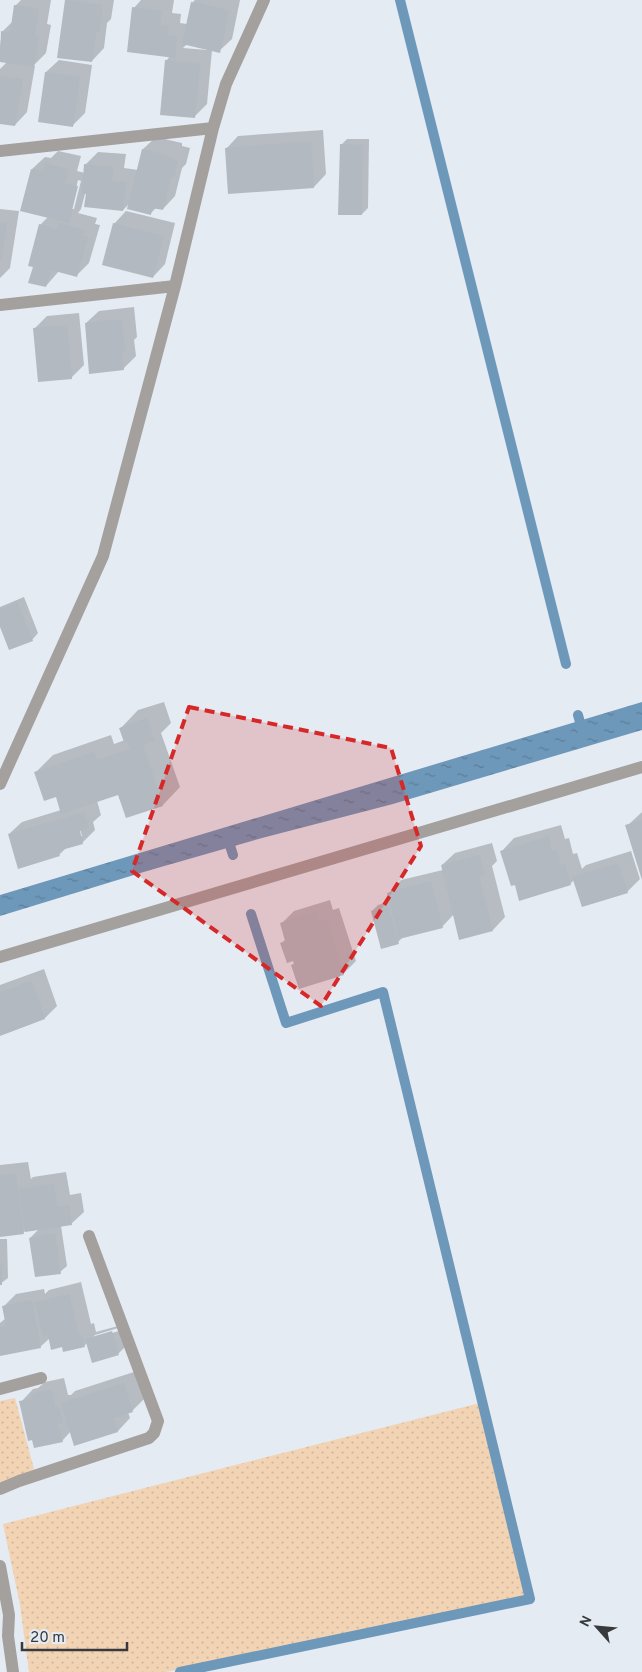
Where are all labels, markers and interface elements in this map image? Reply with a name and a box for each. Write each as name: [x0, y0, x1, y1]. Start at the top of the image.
north arrow: [572, 1602, 622, 1652]
text: N: [577, 1613, 597, 1630]
scale bar: [22, 1620, 128, 1652]
text: 20 m: [30, 1629, 65, 1648]

